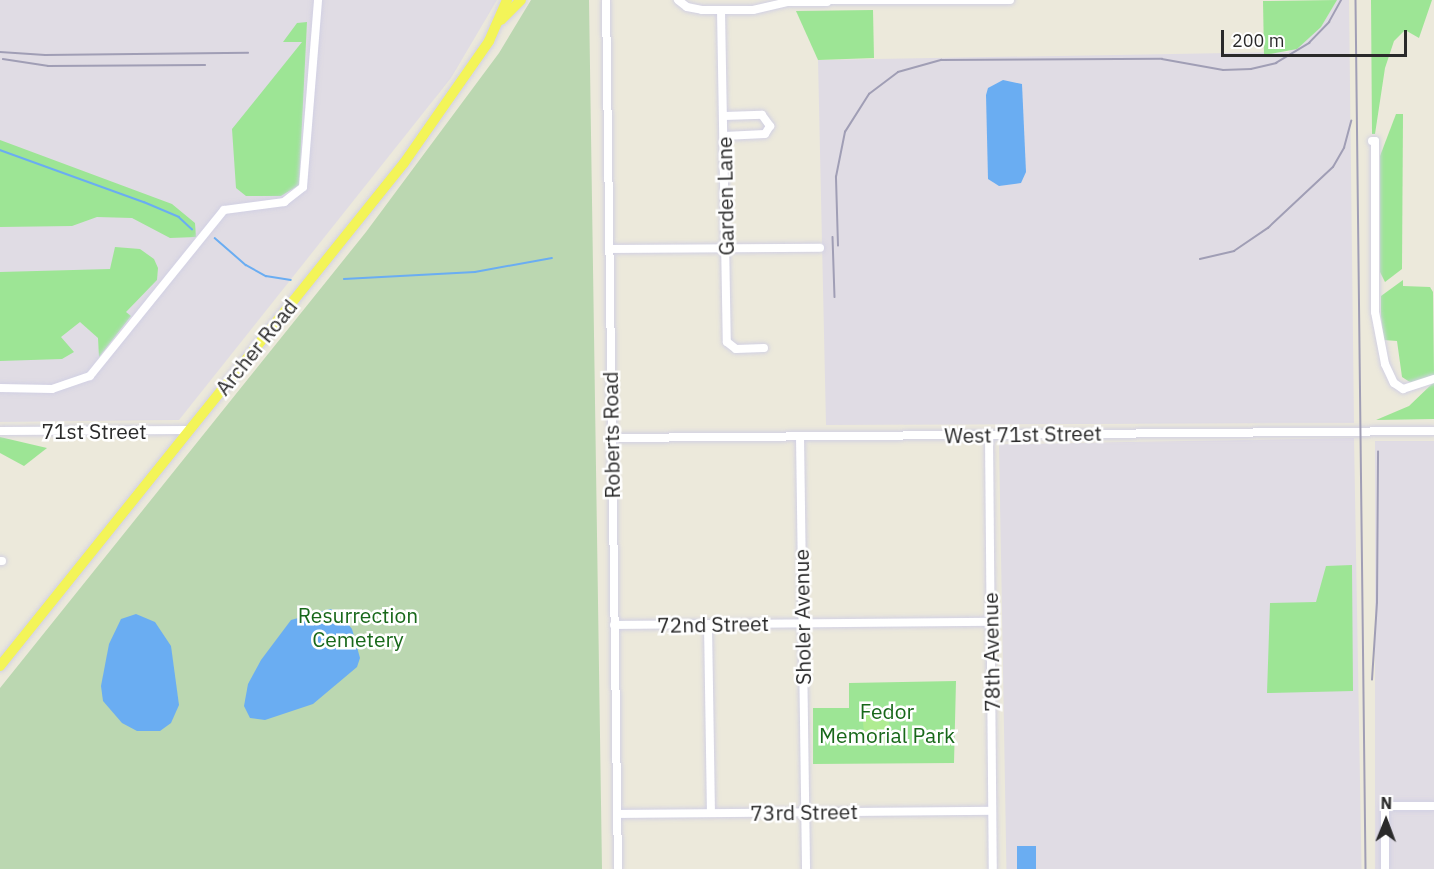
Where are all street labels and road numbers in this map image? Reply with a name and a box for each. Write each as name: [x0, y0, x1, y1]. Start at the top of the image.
street label: Garden Lane: [711, 136, 739, 256]
street label: Archer Road: [210, 294, 302, 400]
street label: Roberts Road: [597, 371, 625, 499]
street label: 71st Street: [41, 418, 147, 444]
street label: West 71st Street: [944, 420, 1102, 448]
street label: Sholer Avenue: [788, 549, 816, 685]
street label: 78th Avenue: [977, 592, 1005, 712]
street label: 72nd Street: [657, 610, 769, 638]
street label: 73rd Street: [750, 798, 858, 826]

